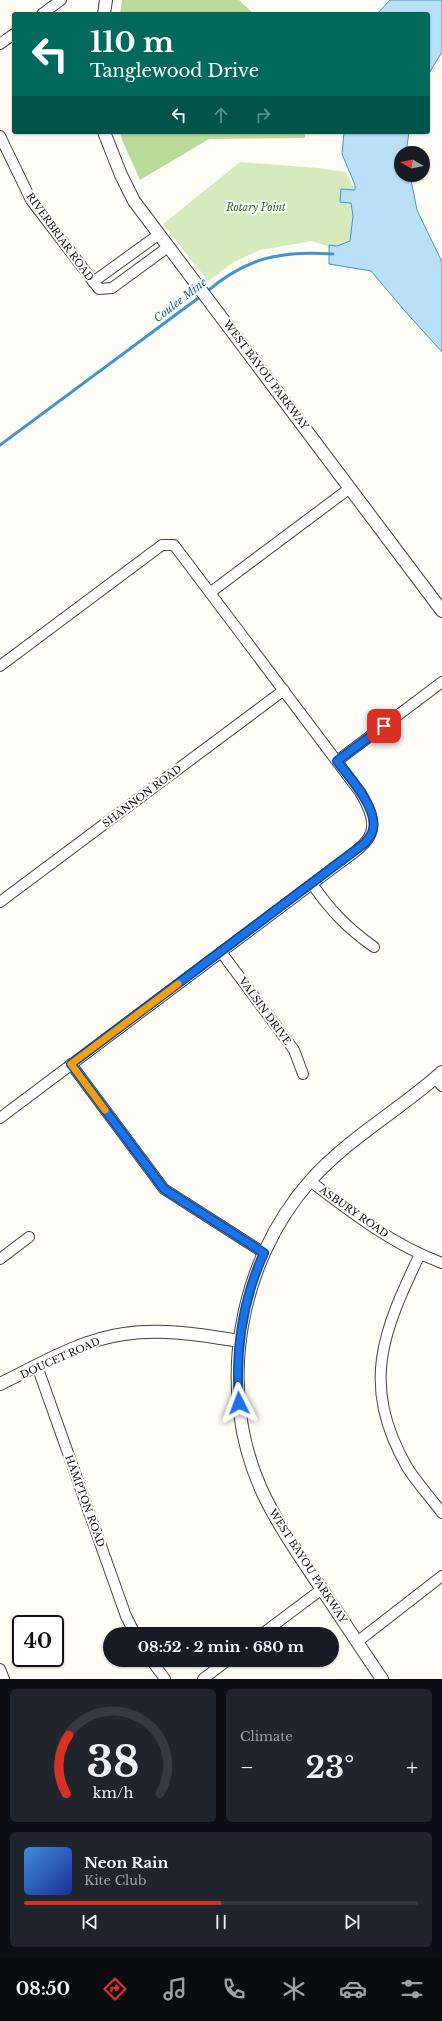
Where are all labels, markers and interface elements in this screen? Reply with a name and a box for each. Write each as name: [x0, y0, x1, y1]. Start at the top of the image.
text: 110 m: [90, 25, 174, 60]
icon: left: [24, 28, 76, 80]
text: Tanglewood Drive: [90, 60, 259, 82]
icon: left: [168, 104, 190, 126]
icon: ahead: [210, 104, 232, 126]
icon: right: [252, 104, 274, 126]
north arrow: [394, 146, 430, 182]
map controls: [394, 146, 430, 182]
street label: RIVERBRIAR ROAD: [24, 190, 97, 284]
park label: Rotary Point: [225, 201, 286, 214]
water label: Coulee Mine: [151, 275, 209, 325]
street label: WEST BAYOU PARKWAY: [220, 317, 312, 433]
pin: [367, 709, 401, 743]
icon: arrive: [373, 715, 395, 737]
street label: SHANNON ROAD: [100, 762, 184, 830]
street label: VALSIN DRIVE: [236, 974, 294, 1047]
street label: ASBURY ROAD: [316, 1183, 391, 1241]
street label: DOUCET ROAD: [18, 1335, 102, 1381]
position arrow: [218, 1382, 260, 1424]
street label: HAMPTON ROAD: [62, 1453, 108, 1549]
street label: WEST BAYOU PARKWAY: [266, 1506, 350, 1626]
speed limit sign: 40: [12, 1615, 64, 1667]
text: 08:52 · 2 min · 680 m: [138, 1637, 304, 1656]
text: Climate: [240, 1728, 293, 1745]
text: 38: [87, 1736, 139, 1787]
text: 23°: [306, 1749, 354, 1786]
text: −: [240, 1754, 254, 1781]
text: +: [406, 1754, 418, 1781]
text: km/h: [93, 1783, 133, 1801]
text: Neon Rain: [84, 1853, 168, 1872]
text: Kite Club: [84, 1872, 147, 1889]
icon: previous: [79, 1911, 101, 1933]
icon: pause: [210, 1911, 232, 1933]
icon: next: [341, 1911, 363, 1933]
icon: directions: [101, 1975, 129, 2003]
icon: music: [161, 1975, 189, 2003]
icon: phone: [220, 1975, 248, 2003]
icon: climate: [280, 1975, 308, 2003]
icon: car: [339, 1975, 367, 2003]
icon: filters: [398, 1975, 426, 2003]
text: 08:50: [16, 1978, 70, 2000]

